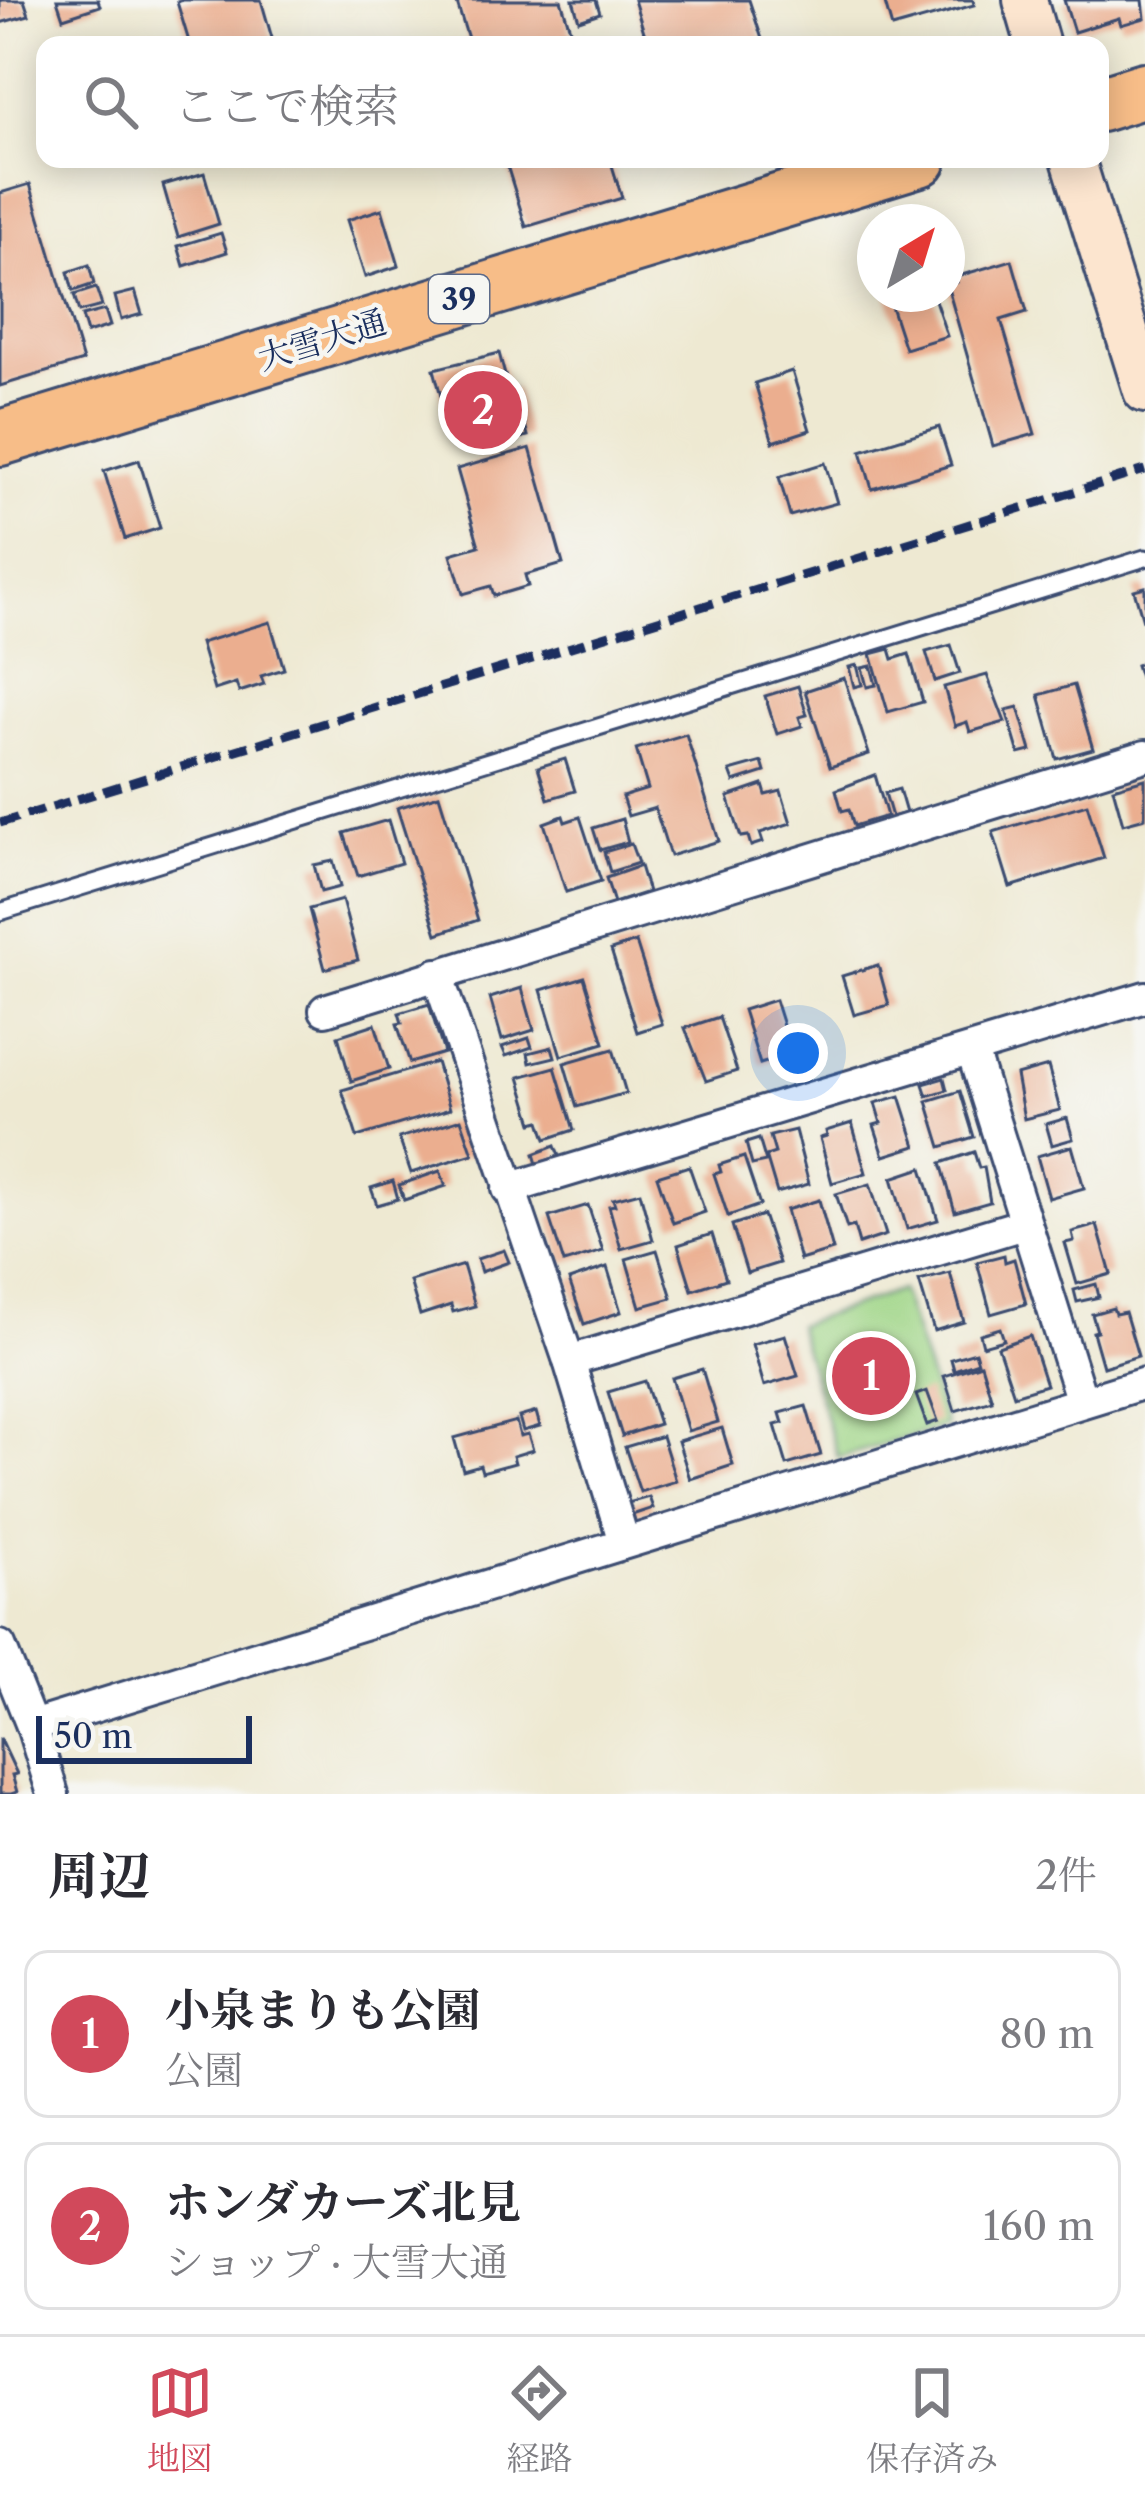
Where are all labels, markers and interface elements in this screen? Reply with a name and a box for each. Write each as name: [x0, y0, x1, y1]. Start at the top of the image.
search box: [36, 36, 1109, 168]
icon: search: [78, 69, 144, 135]
text: ここで検索: [174, 78, 399, 134]
north arrow: [857, 204, 965, 312]
road number: 39: [429, 275, 489, 323]
street label: 大雪大通: [253, 301, 391, 379]
pin: 2: [444, 365, 522, 455]
your location: [768, 1023, 828, 1083]
pin: 1: [832, 1331, 910, 1421]
scale bar: [36, 1710, 252, 1763]
text: 50 m: [54, 1716, 132, 1757]
text: 周辺: [48, 1845, 150, 1907]
text: 2件: [1036, 1851, 1097, 1899]
text: 小泉まりも公園: [165, 1982, 480, 2038]
text: 1: [81, 2010, 99, 2058]
text: 80 m: [999, 2010, 1094, 2058]
text: 公園: [165, 2046, 243, 2094]
text: ホンダカーズ北見: [165, 2174, 521, 2230]
text: 2: [78, 2202, 102, 2250]
text: 160 m: [983, 2202, 1094, 2250]
text: ショップ · 大雪大通: [165, 2238, 508, 2286]
tab: 地図: [147, 2360, 213, 2479]
tab: 経路: [506, 2360, 572, 2479]
tab: 保存済み: [866, 2360, 998, 2479]

